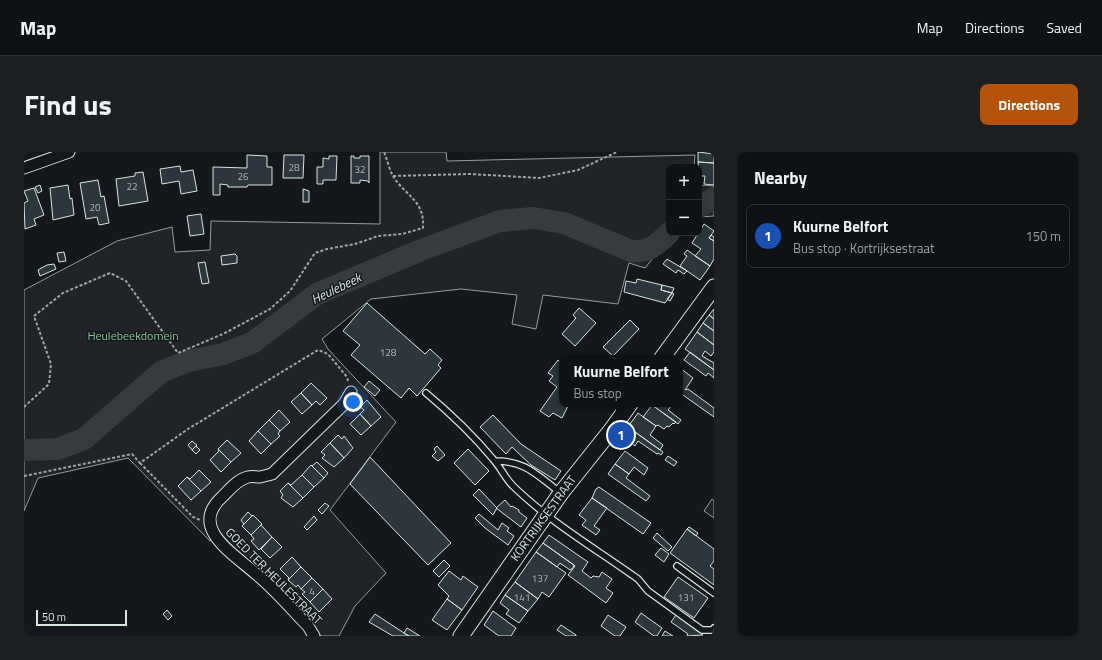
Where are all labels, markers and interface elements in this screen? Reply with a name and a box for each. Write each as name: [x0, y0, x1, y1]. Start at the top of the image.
text: Map: [20, 13, 56, 42]
text: Map: [917, 17, 943, 38]
text: Directions: [965, 17, 1024, 38]
text: Saved: [1046, 17, 1082, 38]
text: Find us: [24, 83, 112, 126]
button: Directions: [980, 84, 1078, 125]
house number: 28: [288, 160, 300, 175]
house number: 32: [354, 162, 366, 177]
map controls: [666, 164, 702, 236]
button: +: [666, 164, 702, 200]
text: Nearby: [754, 165, 807, 191]
house number: 26: [237, 169, 249, 184]
house number: 22: [126, 179, 138, 194]
house number: 20: [89, 200, 101, 215]
button: −: [666, 200, 702, 236]
text: Kuurne Belfort: [793, 215, 888, 238]
text: 1: [764, 226, 772, 246]
text: 150 m: [1025, 226, 1061, 246]
text: Bus stop · Kortrijksestraat: [793, 238, 935, 258]
water label: Heulebeek: [308, 266, 366, 309]
park label: Heulebeekdomein: [87, 326, 179, 345]
house number: 128: [380, 345, 397, 360]
popup: [559, 355, 683, 407]
text: Kuurne Belfort: [573, 360, 669, 383]
text: Bus stop: [573, 383, 622, 403]
your location: [343, 392, 363, 412]
pin: 1: [608, 420, 634, 450]
street label: KORTRIJKSESTRAAT: [505, 471, 581, 565]
street label: GOED TER HEULESTRAAT: [221, 523, 327, 629]
house number: 137: [532, 571, 548, 586]
house number: 4: [309, 584, 315, 599]
house number: 141: [514, 590, 530, 605]
house number: 131: [678, 590, 694, 605]
scale bar: [36, 608, 127, 627]
text: 50 m: [42, 609, 66, 625]

